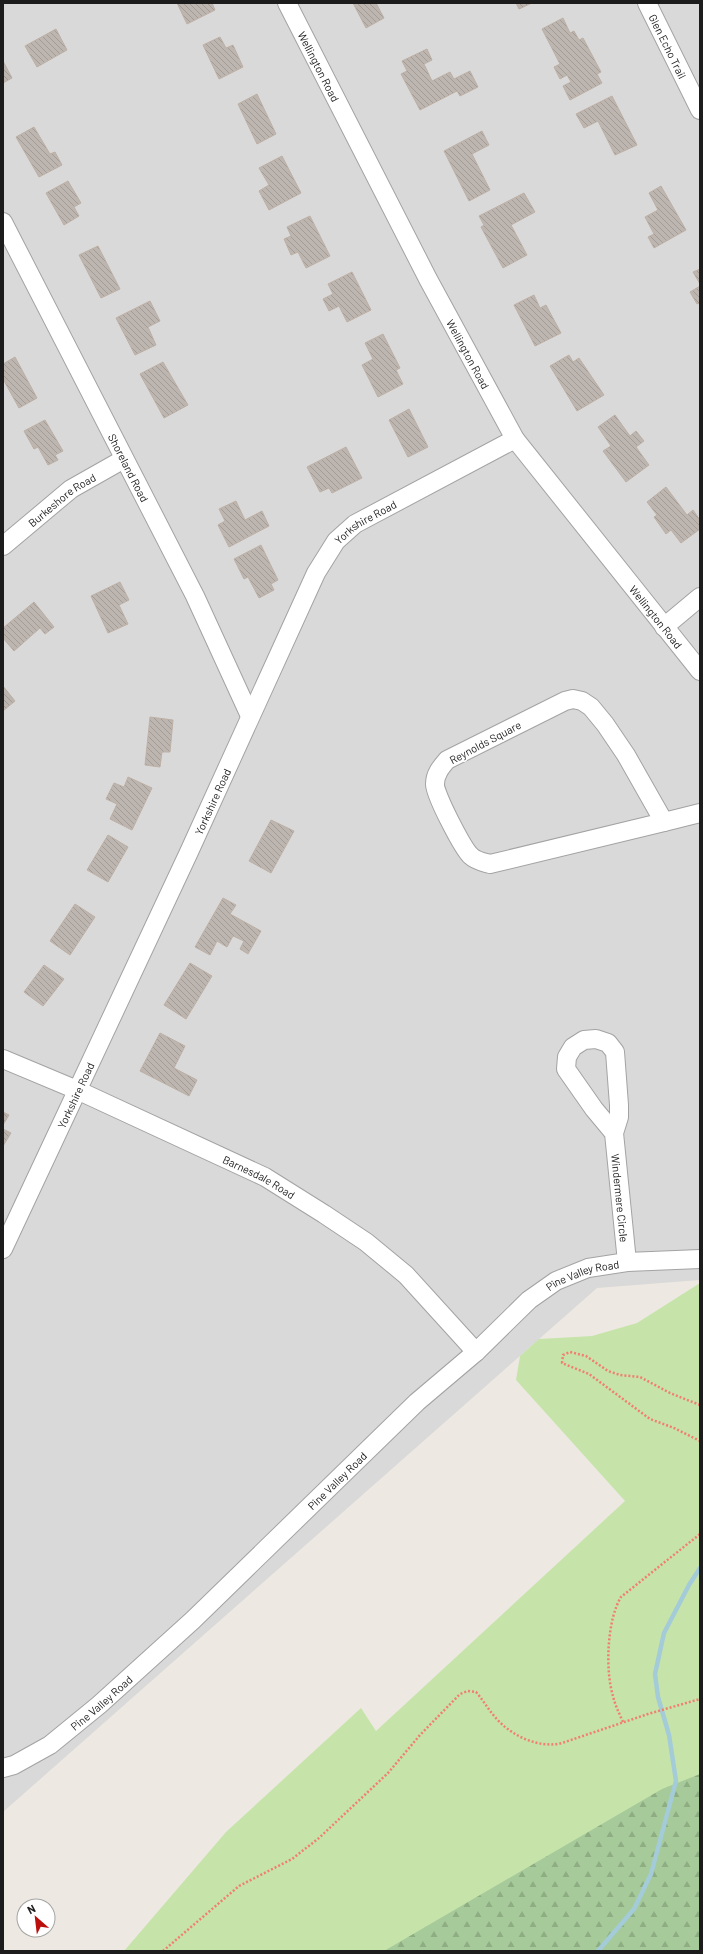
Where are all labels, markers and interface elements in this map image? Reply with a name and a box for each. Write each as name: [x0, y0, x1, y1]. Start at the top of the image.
street label: Glen Echo Trail: [647, 12, 690, 80]
street label: Wellington Road: [296, 29, 343, 103]
street label: Wellington Road: [445, 317, 493, 391]
street label: Shoreland Road: [106, 431, 152, 504]
street label: Burkeshore Road: [25, 470, 98, 529]
street label: Yorkshire Road: [331, 497, 398, 546]
street label: Wellington Road: [627, 582, 686, 651]
street label: Reynolds Square: [447, 718, 523, 766]
street label: Yorkshire Road: [191, 766, 233, 837]
street label: Yorkshire Road: [54, 1060, 96, 1130]
street label: Barnesdale Road: [221, 1152, 298, 1201]
street label: Windermere Circle: [610, 1153, 631, 1243]
street label: Pine Valley Road: [543, 1257, 620, 1293]
street label: Pine Valley Road: [304, 1449, 369, 1512]
street label: Pine Valley Road: [67, 1672, 134, 1732]
north arrow: [16, 1898, 56, 1938]
text: N: [25, 1901, 37, 1916]

